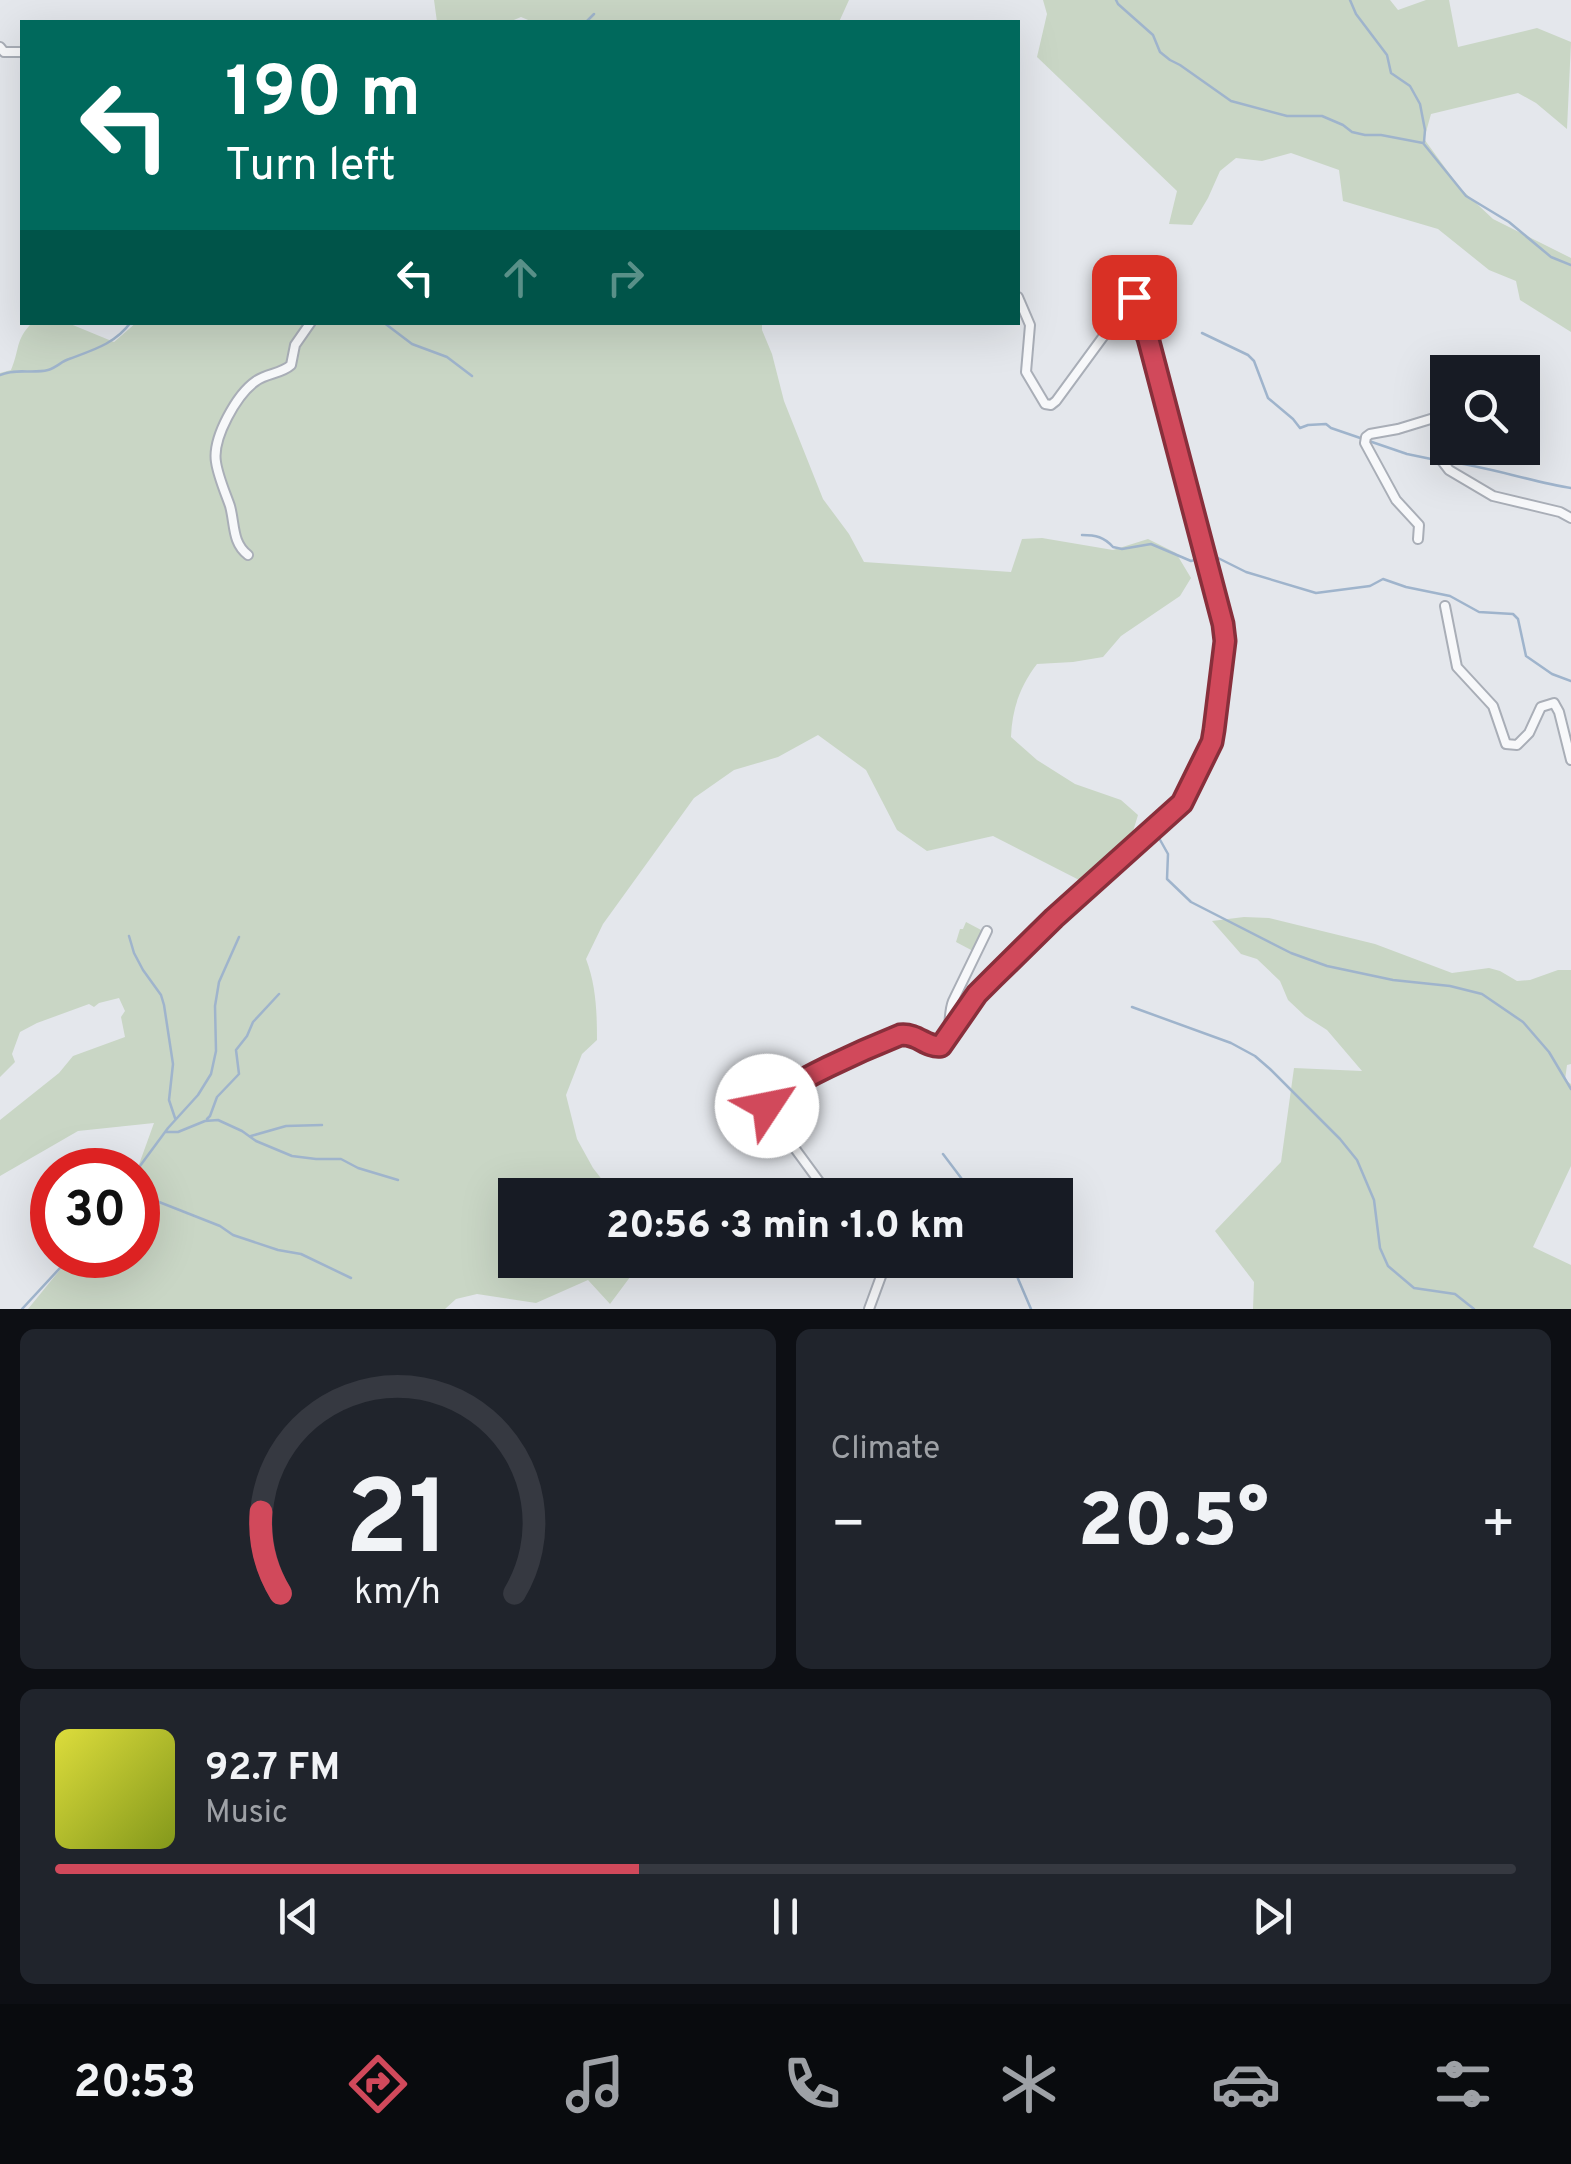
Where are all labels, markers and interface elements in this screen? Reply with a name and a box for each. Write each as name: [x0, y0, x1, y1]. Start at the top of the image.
text: 190 m: [225, 52, 421, 141]
icon: left: [60, 60, 190, 190]
text: Turn left: [225, 139, 396, 196]
icon: left: [388, 250, 443, 305]
icon: ahead: [493, 250, 548, 305]
icon: right: [598, 250, 653, 305]
pin: [1092, 255, 1177, 340]
icon: arrive: [1107, 270, 1162, 325]
map controls: [1430, 355, 1540, 465]
button: search: [1430, 355, 1540, 465]
position arrow: [715, 1054, 819, 1158]
speed limit sign: 30: [30, 1148, 160, 1278]
text: 20:56 · 3 min · 1.0 km: [606, 1203, 965, 1252]
text: Climate: [831, 1430, 940, 1470]
text: 21: [345, 1459, 450, 1591]
text: 20.5°: [1078, 1478, 1269, 1573]
text: −: [831, 1492, 866, 1562]
text: +: [1481, 1492, 1516, 1562]
text: km/h: [354, 1571, 441, 1617]
text: 92.7 FM: [205, 1745, 340, 1794]
text: Music: [205, 1794, 288, 1834]
icon: previous: [271, 1889, 326, 1944]
icon: pause: [758, 1889, 813, 1944]
icon: next: [1245, 1889, 1300, 1944]
icon: directions: [343, 2049, 413, 2119]
icon: music: [560, 2049, 630, 2119]
icon: phone: [777, 2049, 847, 2119]
icon: climate: [994, 2049, 1064, 2119]
icon: car: [1211, 2049, 1281, 2119]
icon: filters: [1428, 2049, 1498, 2119]
text: 20:53: [73, 2056, 196, 2113]

